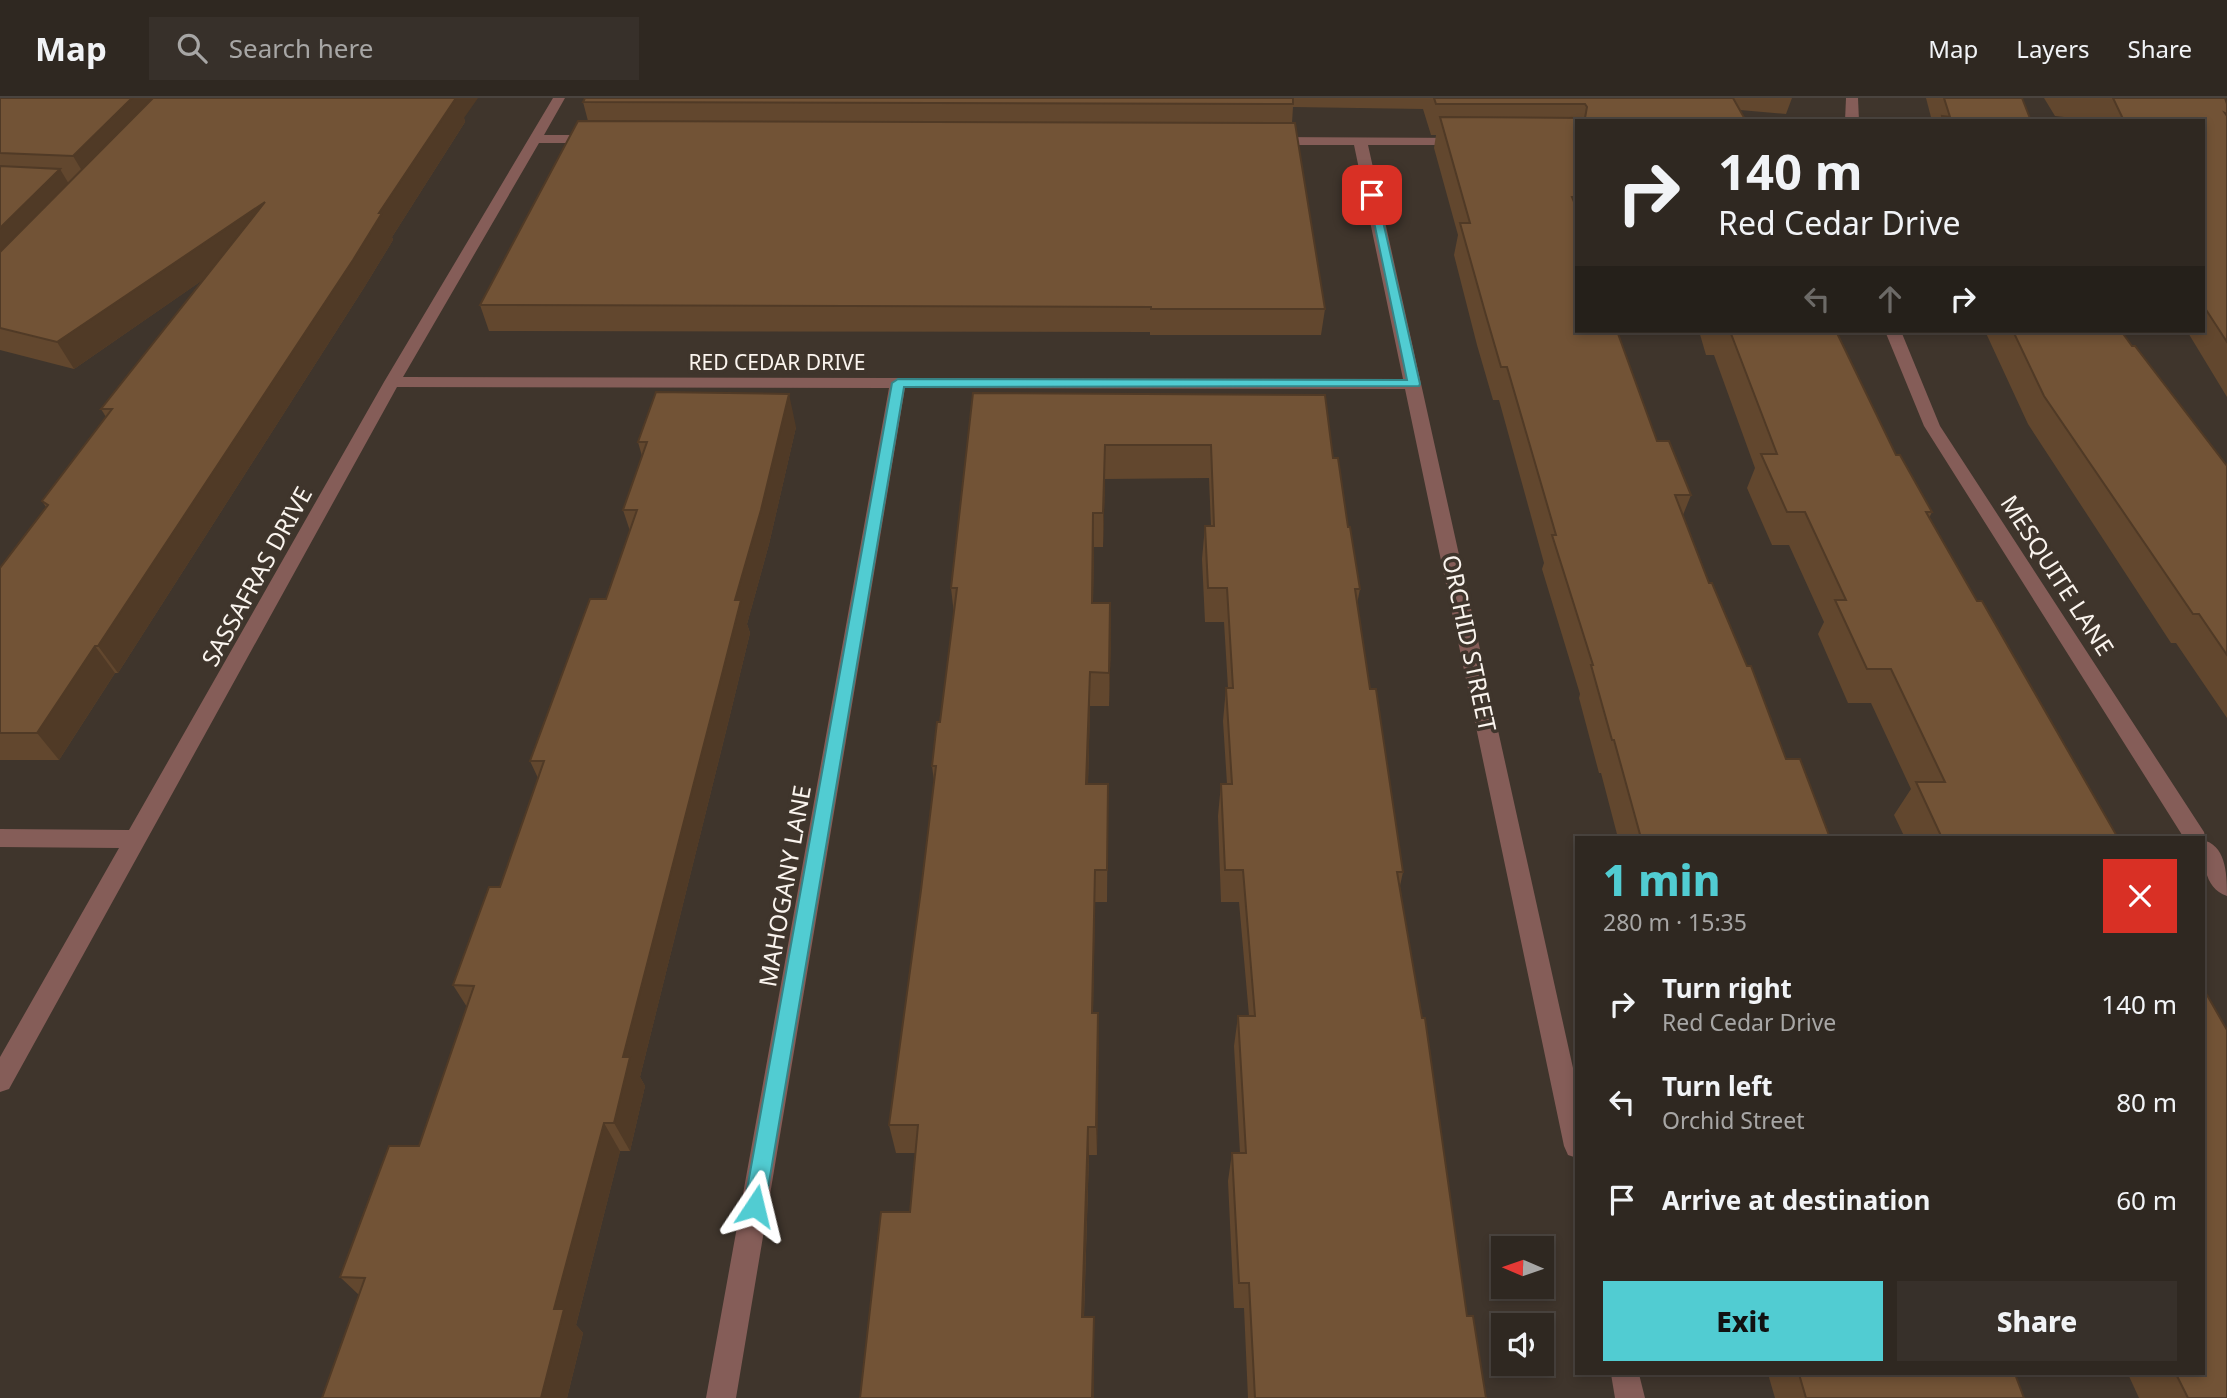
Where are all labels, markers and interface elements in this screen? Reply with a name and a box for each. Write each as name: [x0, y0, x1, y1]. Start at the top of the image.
search box: [149, 17, 639, 80]
text: Map: [35, 26, 107, 71]
icon: search: [173, 29, 211, 67]
text: Search here: [229, 30, 373, 66]
text: Map: [1928, 32, 1978, 65]
text: Layers: [2016, 32, 2090, 65]
text: Share: [2128, 32, 2192, 65]
text: 140 m: [1718, 138, 1863, 204]
icon: right: [1603, 147, 1694, 238]
pin: [1342, 165, 1402, 225]
icon: arrive: [1353, 176, 1391, 214]
text: Red Cedar Drive: [1718, 201, 1961, 244]
icon: left: [1798, 280, 1836, 318]
icon: ahead: [1871, 280, 1909, 318]
icon: right: [1944, 280, 1982, 318]
street label: RED CEDAR DRIVE: [688, 348, 866, 376]
street label: SASSAFRAS DRIVE: [193, 480, 319, 672]
street label: MESQUITE LANE: [1994, 488, 2122, 662]
street label: ORCHID STREET: [1435, 552, 1505, 735]
street label: MAHOGANY LANE: [750, 783, 818, 989]
text: 1 min: [1603, 851, 1720, 908]
button: close: [2103, 859, 2177, 933]
text: 280 m · 15:35: [1603, 906, 1747, 938]
text: Turn right: [1662, 970, 1792, 1006]
icon: right: [1603, 985, 1641, 1023]
text: 140 m: [2101, 986, 2177, 1022]
text: Red Cedar Drive: [1662, 1006, 1836, 1038]
text: Turn left: [1662, 1068, 1773, 1104]
icon: left: [1603, 1083, 1641, 1121]
text: 80 m: [2116, 1084, 2177, 1120]
text: Orchid Street: [1662, 1104, 1805, 1136]
position arrow: [718, 1169, 792, 1243]
icon: arrive: [1603, 1181, 1641, 1219]
text: Arrive at destination: [1662, 1182, 1931, 1218]
text: 60 m: [2116, 1182, 2177, 1218]
north arrow: [1491, 1236, 1554, 1298]
map controls: [1491, 1236, 1554, 1376]
button: Exit: [1603, 1281, 1883, 1361]
button: Share: [1897, 1281, 2177, 1361]
button: sound: [1491, 1313, 1554, 1376]

